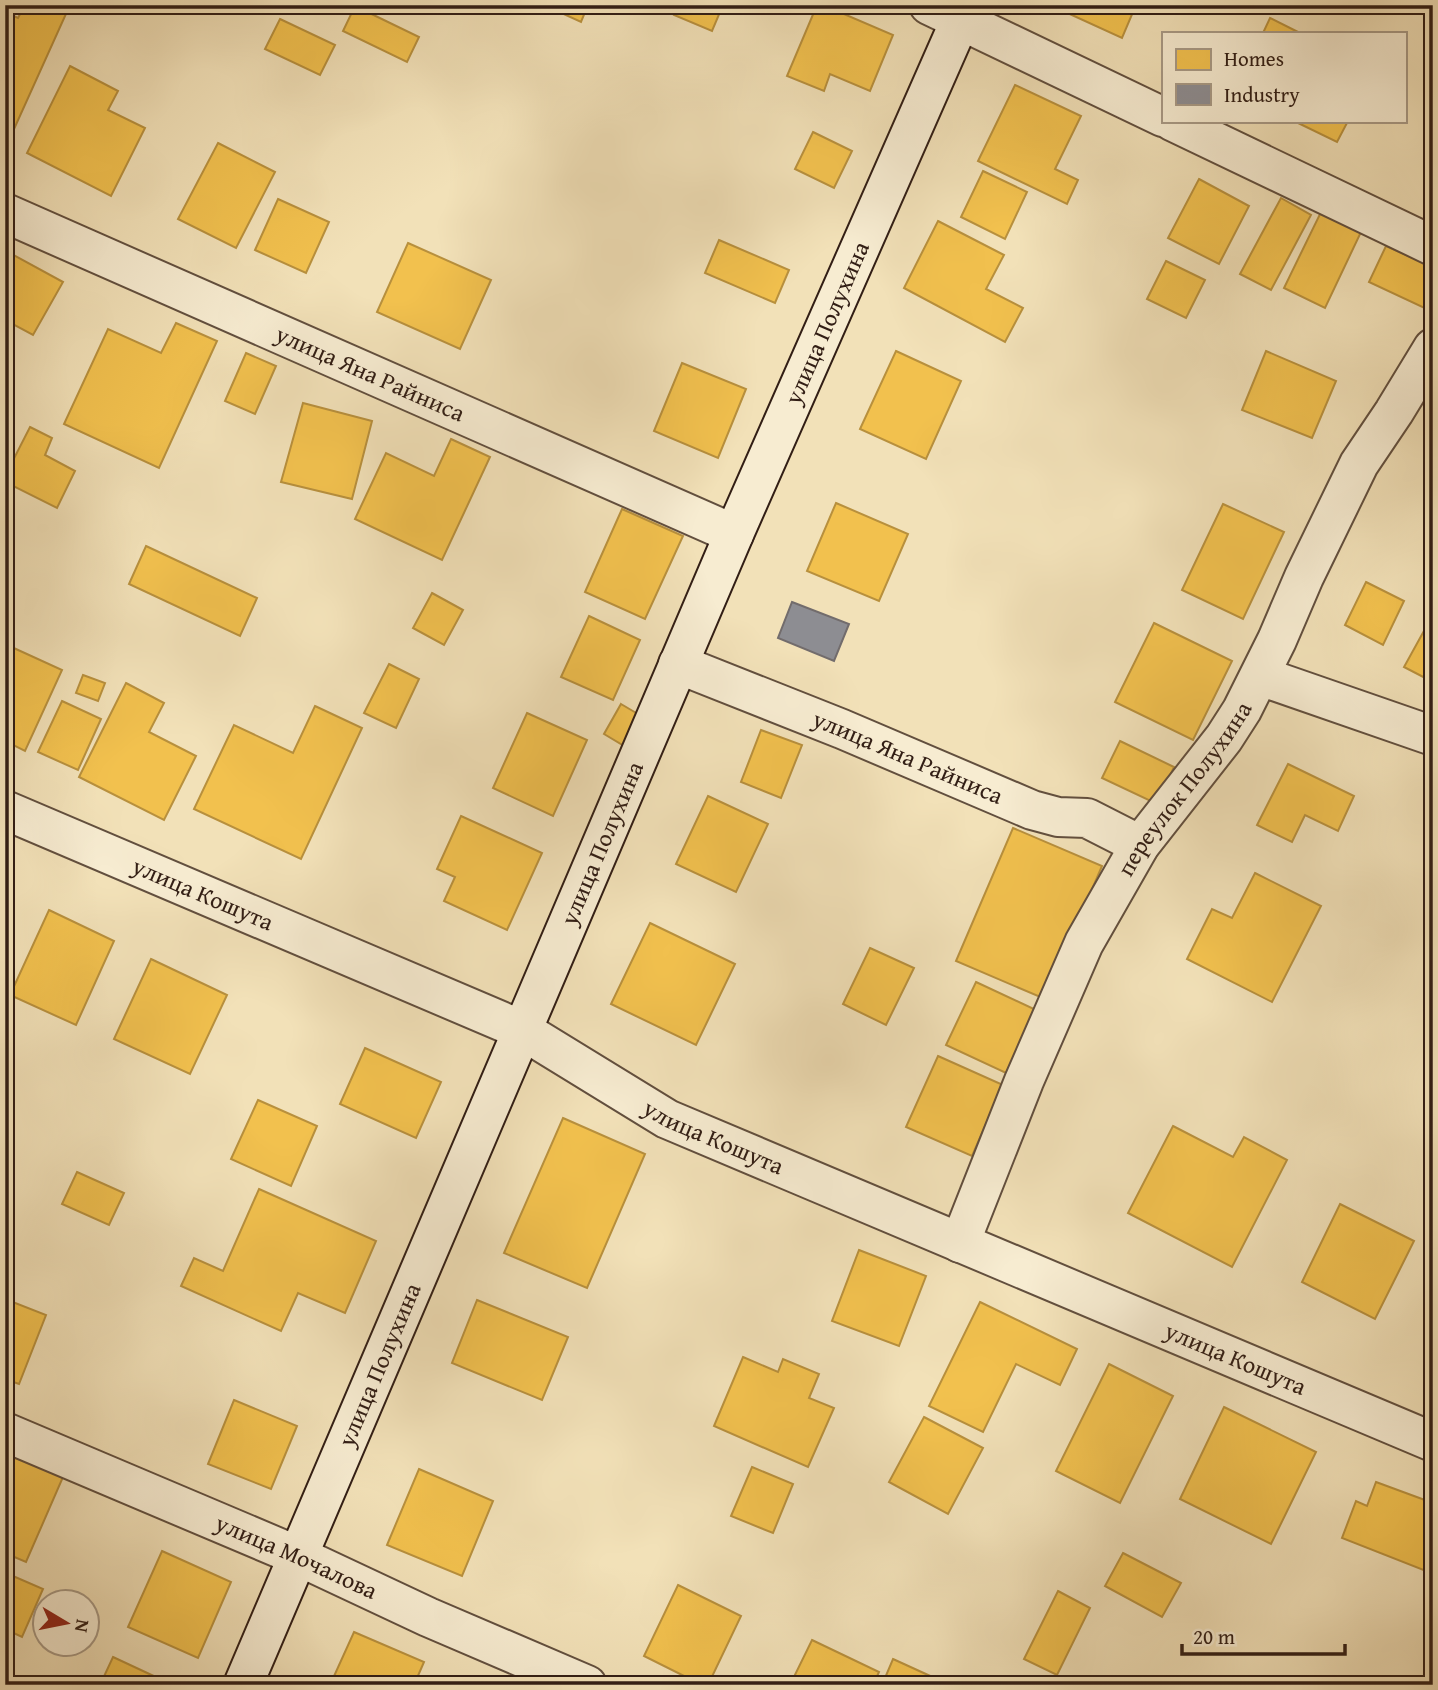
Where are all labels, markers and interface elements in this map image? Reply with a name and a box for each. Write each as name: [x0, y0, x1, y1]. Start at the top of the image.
legend: [1162, 32, 1406, 122]
text: Homes: [1224, 43, 1284, 74]
text: Industry: [1224, 79, 1300, 110]
street label: улица Полухина: [775, 235, 878, 411]
street label: улица Яна Райниса: [269, 316, 471, 431]
street label: переулок Полухина: [1108, 695, 1261, 882]
street label: улица Яна Райниса: [807, 701, 1009, 813]
street label: улица Полухина: [551, 755, 652, 932]
street label: улица Кошута: [126, 848, 280, 940]
street label: улица Кошута: [636, 1090, 790, 1184]
street label: улица Полухина: [328, 1277, 430, 1453]
street label: улица Кошута: [1159, 1313, 1312, 1404]
street label: улица Мочалова: [209, 1505, 384, 1608]
north arrow: [32, 1588, 102, 1658]
scale bar: [1182, 1613, 1345, 1657]
text: N: [68, 1617, 98, 1635]
text: 20 m: [1193, 1621, 1235, 1652]

